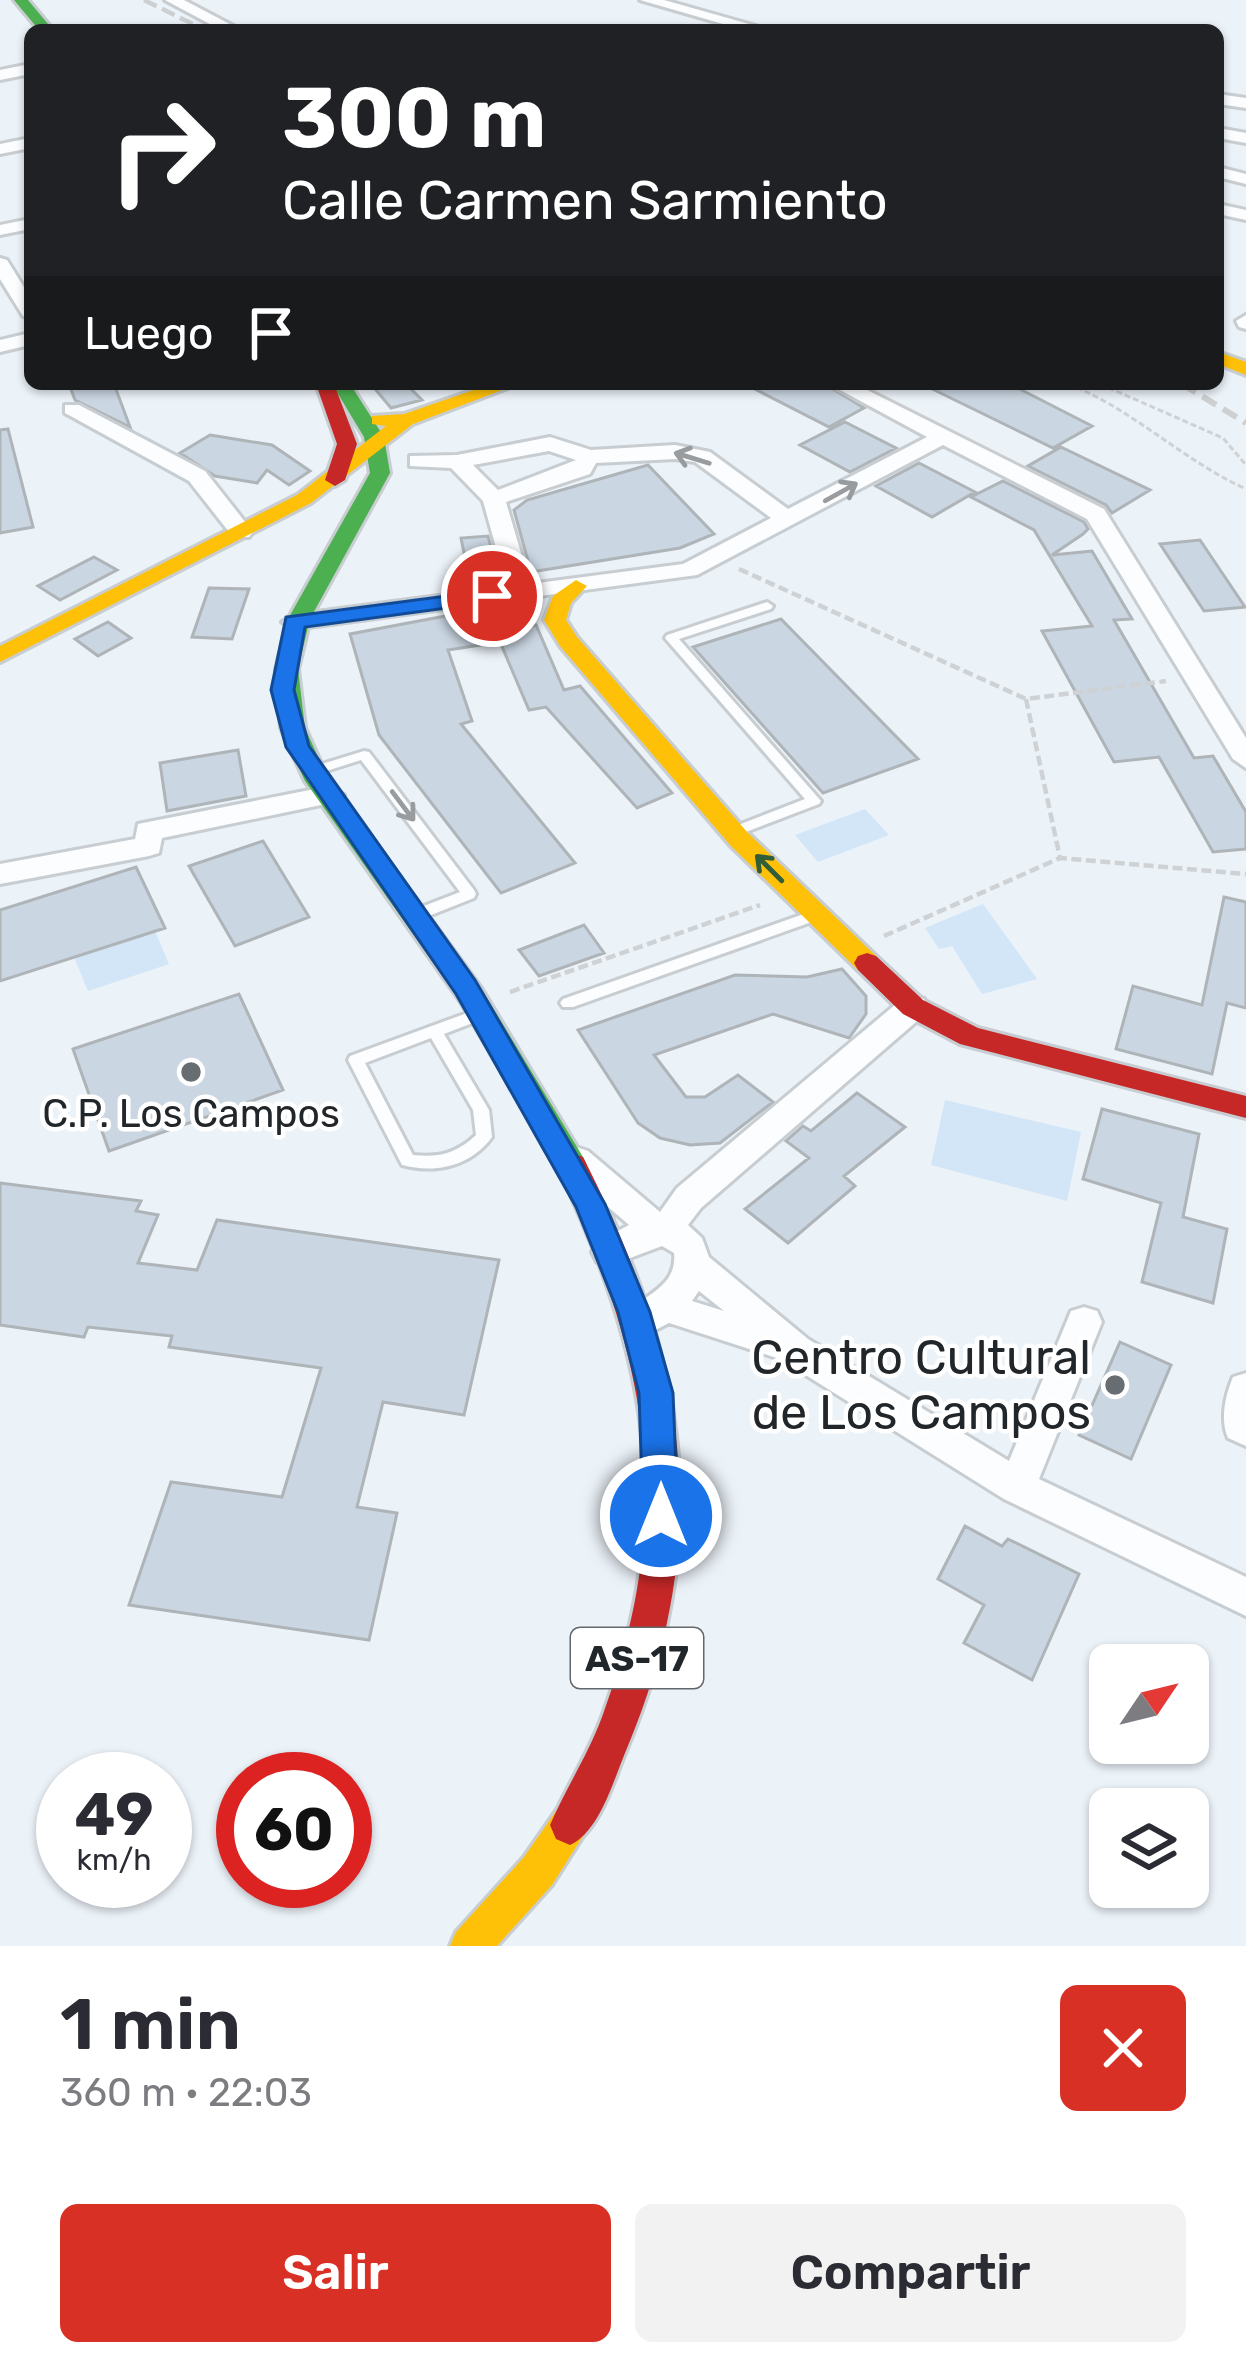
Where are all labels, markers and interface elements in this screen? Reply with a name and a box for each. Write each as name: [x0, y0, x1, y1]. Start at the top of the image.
text: 300 m: [282, 68, 546, 168]
icon: right: [84, 72, 240, 228]
text: Calle Carmen Sarmiento: [282, 169, 888, 233]
icon: arrive: [238, 300, 304, 366]
text: Luego: [84, 307, 214, 360]
one-way arrow: [674, 446, 712, 468]
one-way arrow: [823, 480, 858, 504]
pin: [441, 545, 543, 647]
icon: arrive: [459, 563, 525, 629]
one-way arrow: [389, 789, 415, 822]
one-way arrow: [755, 854, 783, 883]
marker: C.P. Los Campos: [178, 1059, 204, 1085]
place label: C.P. Los Campos: [42, 1091, 340, 1137]
place label: Centro Cultural de Los Campos: [751, 1329, 1091, 1441]
marker: Centro Cultural de Los Campos: [1102, 1372, 1128, 1398]
position arrow: [598, 1453, 724, 1579]
road number: AS-17: [571, 1628, 703, 1688]
north arrow: [1089, 1644, 1209, 1764]
map controls: [1089, 1644, 1209, 1908]
speed limit sign: 60: [216, 1752, 372, 1908]
text: 49: [74, 1779, 154, 1850]
button: layers: [1089, 1788, 1209, 1908]
text: km/h: [77, 1842, 151, 1878]
text: 1 min: [60, 1982, 241, 2067]
button: close: [1060, 1985, 1186, 2111]
text: 360 m · 22:03: [60, 2070, 312, 2116]
button: Salir: [60, 2204, 611, 2342]
button: Compartir: [635, 2204, 1186, 2342]

